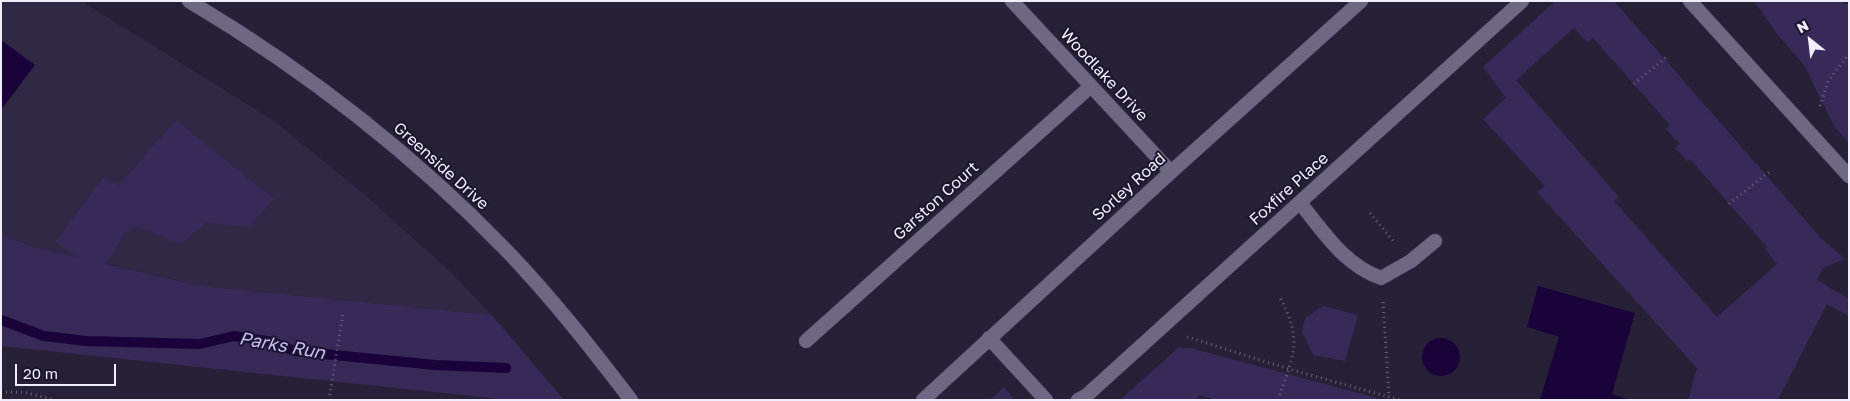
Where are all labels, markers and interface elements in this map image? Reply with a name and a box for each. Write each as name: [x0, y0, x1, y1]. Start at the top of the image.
north arrow: [1785, 15, 1835, 65]
text: N: [1794, 16, 1811, 36]
street label: Woodlake Drive: [1056, 25, 1152, 125]
street label: Greenside Drive: [390, 118, 492, 214]
street label: Sorley Road: [1088, 149, 1170, 225]
street label: Foxfire Place: [1246, 149, 1332, 229]
street label: Garston Court: [889, 158, 983, 244]
water label: Parks Run: [237, 328, 327, 364]
scale bar: [18, 354, 119, 386]
text: 20 m: [23, 364, 58, 382]

